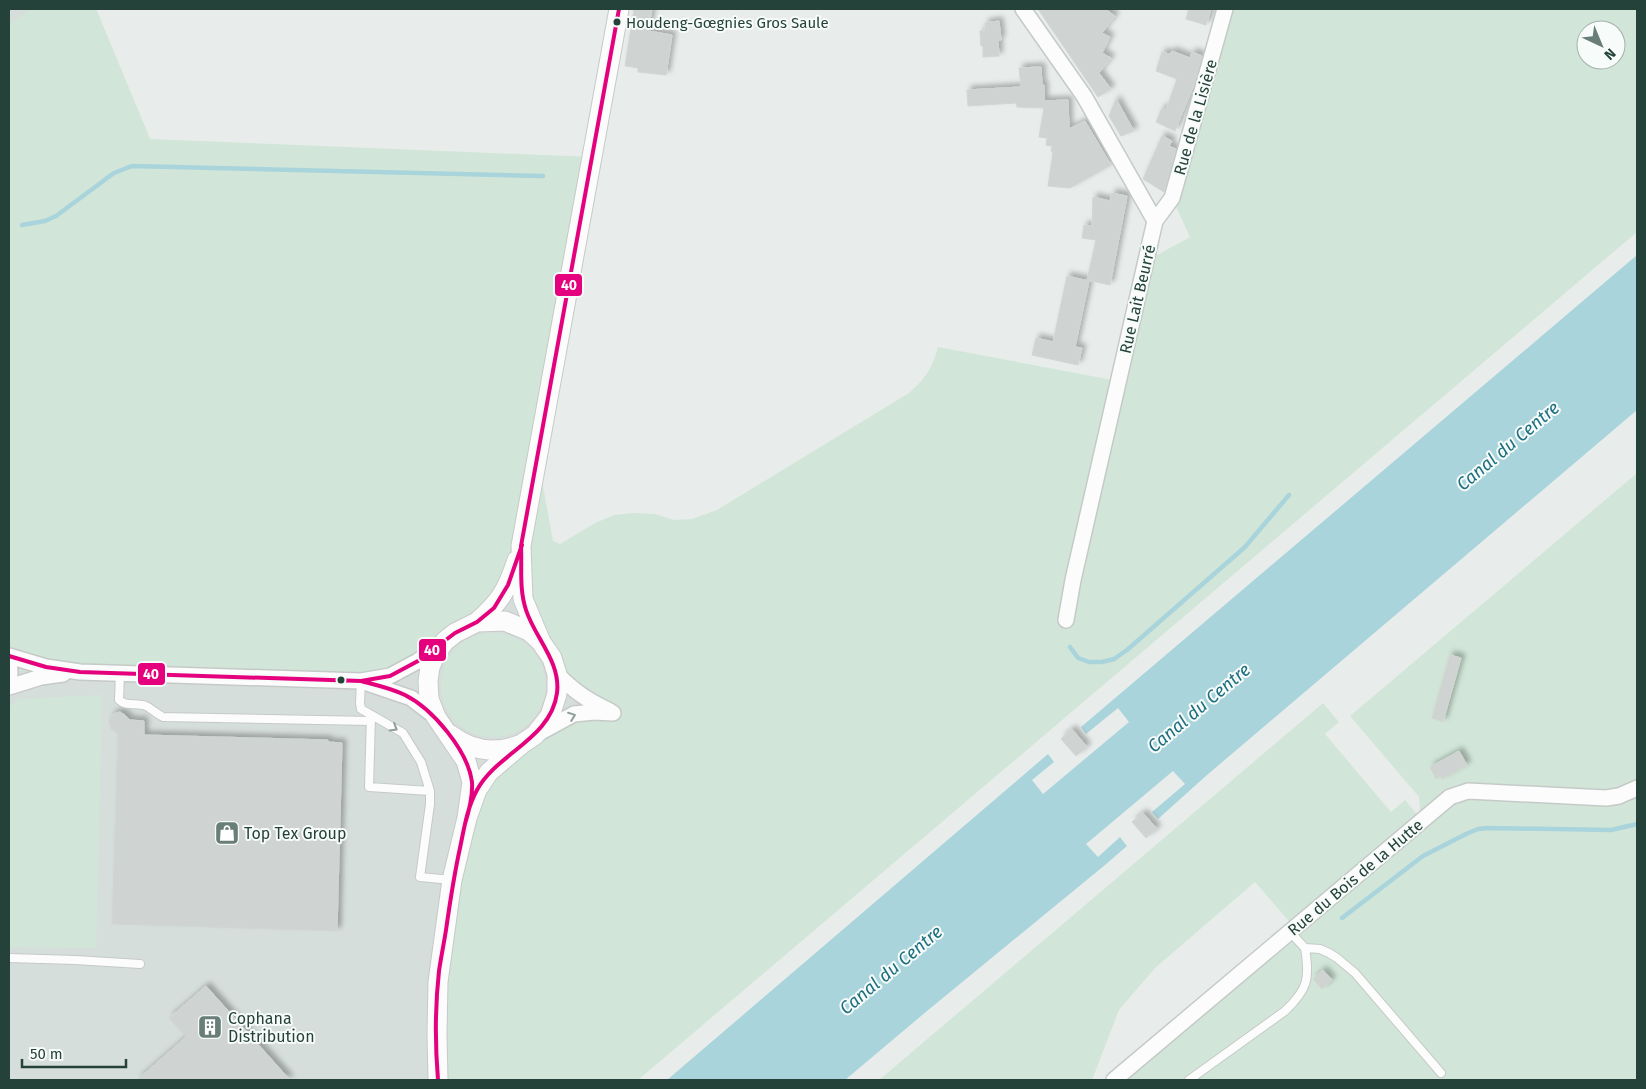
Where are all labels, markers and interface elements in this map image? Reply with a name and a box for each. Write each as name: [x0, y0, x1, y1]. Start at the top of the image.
place label: Houdeng-Gœgnies Gros Saule: [626, 14, 829, 32]
marker: Houdeng-Gœgnies Gros Saule: [612, 17, 622, 27]
north arrow: [1576, 20, 1626, 70]
text: N: [1600, 45, 1619, 63]
street label: Rue de la Lisière: [1170, 57, 1221, 177]
street label: Rue Lait Beurré: [1116, 243, 1159, 356]
line badge: 40: [554, 273, 583, 297]
text: 40: [561, 277, 577, 294]
water label: Canal du Centre: [1452, 397, 1564, 495]
line badge: 40: [418, 638, 447, 662]
text: 40: [424, 642, 440, 659]
water label: Canal du Centre: [1143, 659, 1255, 757]
line badge: 40: [137, 662, 166, 686]
text: 40: [143, 666, 159, 683]
unlabelled marker: [336, 675, 346, 685]
one-way arrow: [567, 712, 576, 722]
one-way arrow: [388, 721, 397, 731]
street label: Rue du Bois de la Hutte: [1284, 815, 1427, 940]
shop icon: Top Tex Group: [214, 820, 240, 846]
place label: Top Tex Group: [244, 824, 346, 843]
water label: Canal du Centre: [835, 921, 947, 1019]
place label: Cophana Distribution: [228, 1009, 315, 1046]
building icon: Cophana Distribution: [197, 1014, 223, 1040]
scale bar: [22, 1036, 126, 1068]
text: 50 m: [30, 1045, 63, 1063]

